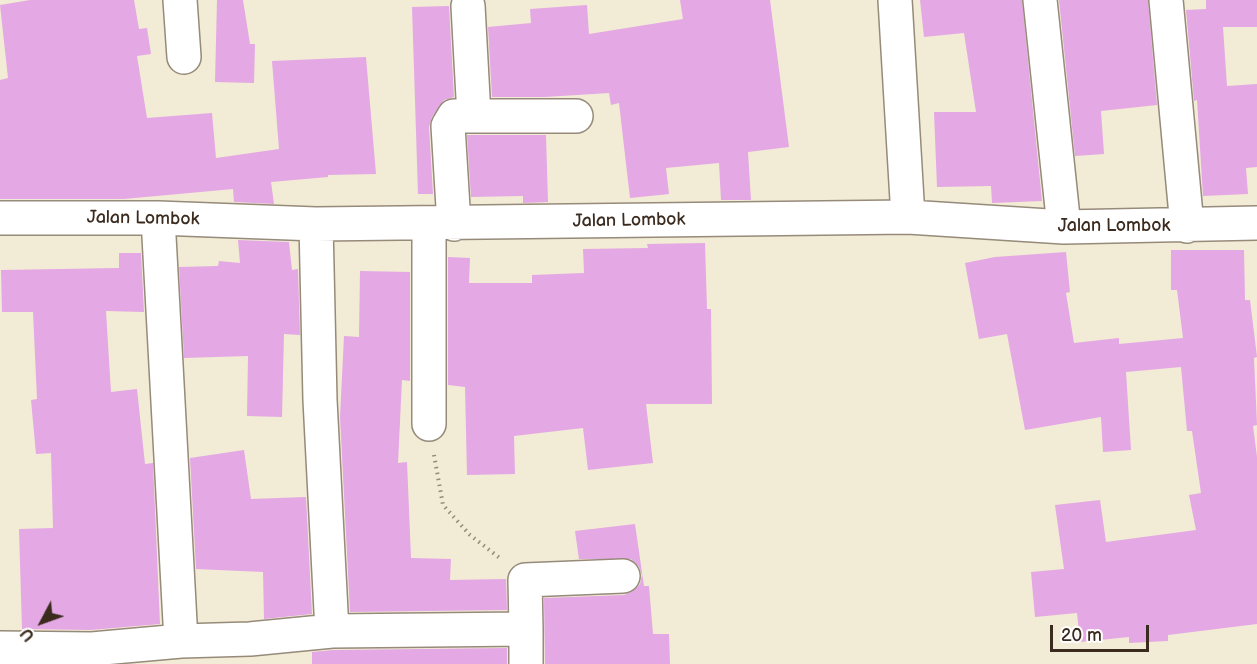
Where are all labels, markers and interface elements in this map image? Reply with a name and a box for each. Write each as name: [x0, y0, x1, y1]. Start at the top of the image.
street label: Jalan Lombok: [87, 207, 199, 231]
street label: Jalan Lombok: [573, 209, 685, 233]
street label: Jalan Lombok: [1058, 215, 1170, 237]
north arrow: [12, 592, 72, 652]
scale bar: [1053, 613, 1152, 651]
text: U: [17, 624, 39, 645]
text: 20 m: [1061, 625, 1102, 646]

